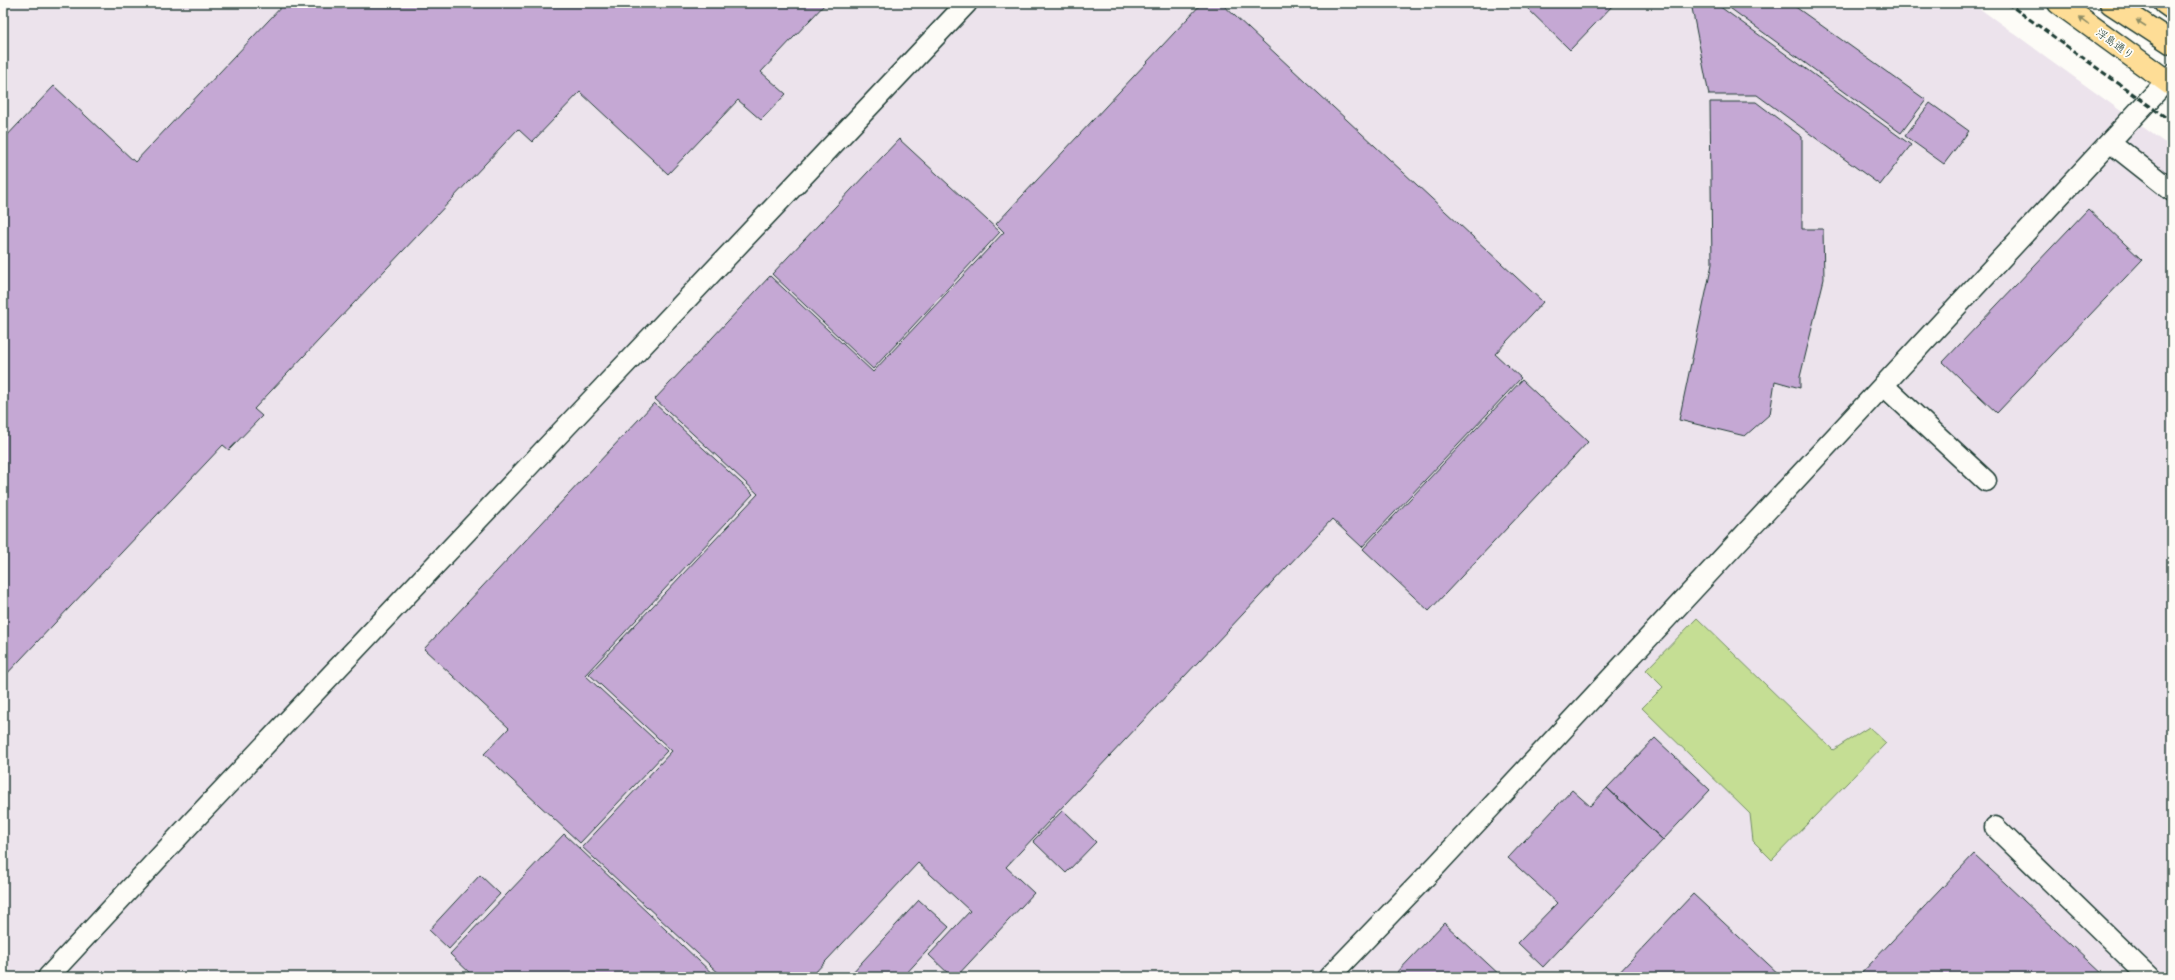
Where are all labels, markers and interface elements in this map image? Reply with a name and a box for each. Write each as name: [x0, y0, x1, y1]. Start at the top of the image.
one-way arrow: [2078, 17, 2089, 25]
one-way arrow: [2136, 19, 2147, 27]
street label: 浮島通り: [2093, 26, 2137, 62]

